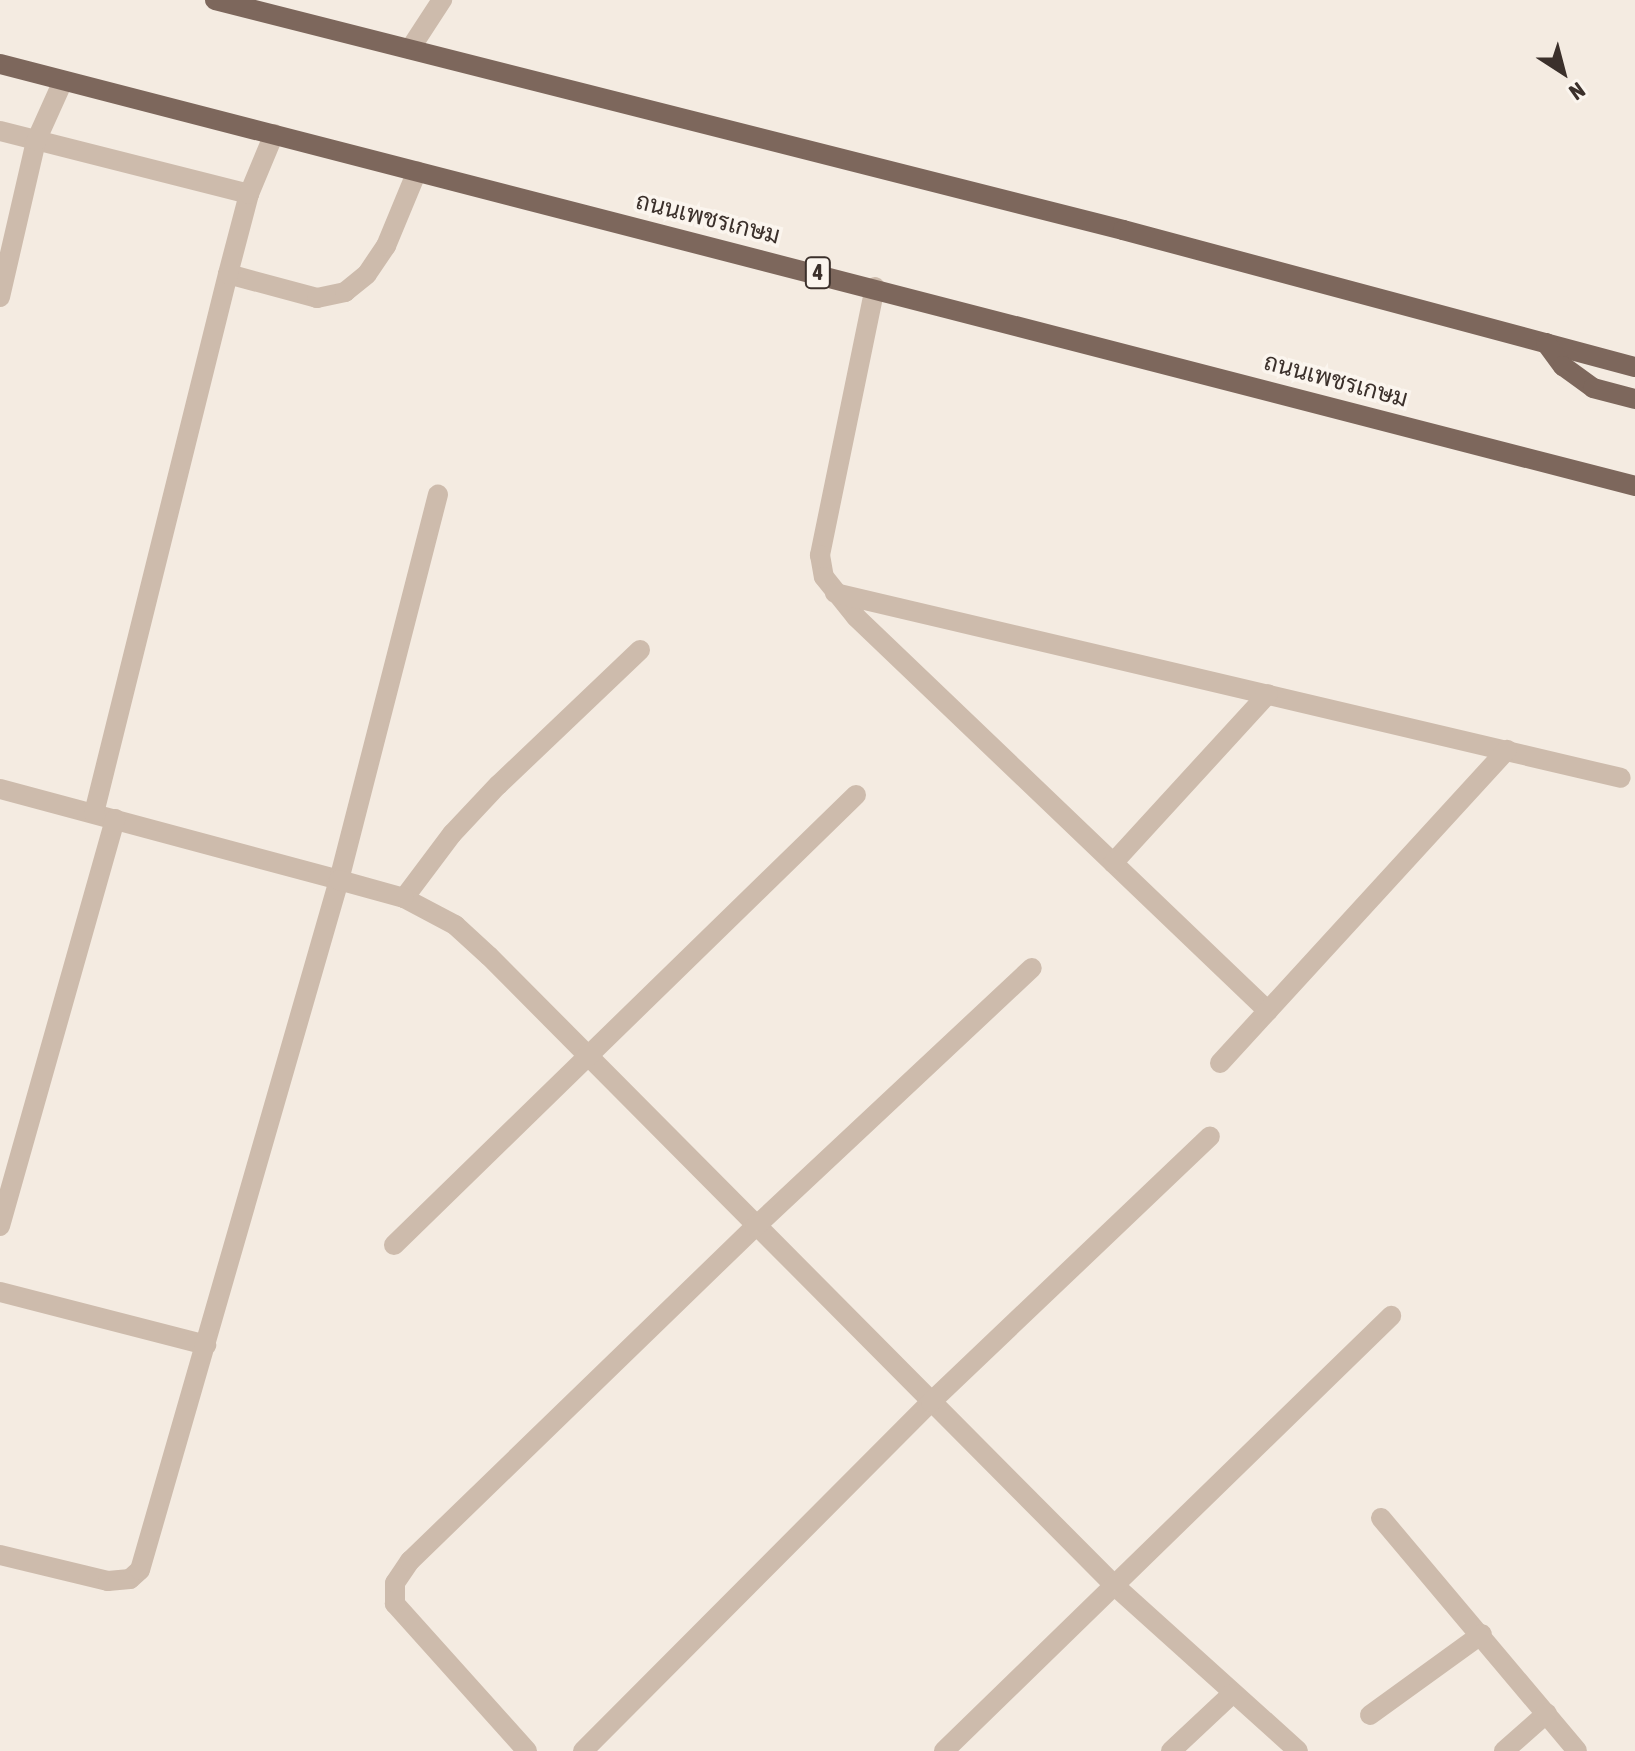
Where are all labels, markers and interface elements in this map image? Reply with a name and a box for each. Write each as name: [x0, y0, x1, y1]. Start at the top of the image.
north arrow: [1523, 32, 1603, 112]
text: N: [1564, 77, 1590, 106]
street label: ถนนเพชรเกษม: [633, 186, 783, 250]
road number: 4: [804, 255, 832, 291]
street label: ถนนเพชรเกษม: [1261, 347, 1411, 413]

